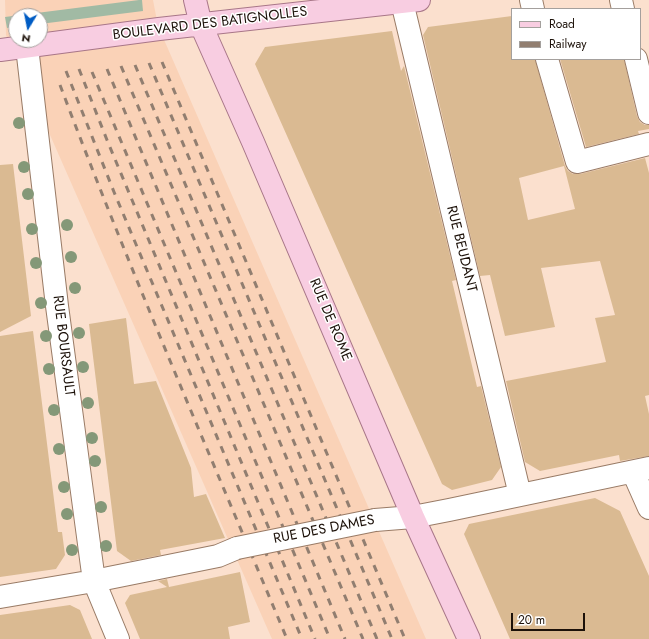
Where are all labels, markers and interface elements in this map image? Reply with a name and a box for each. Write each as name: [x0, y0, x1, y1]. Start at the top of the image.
street label: BOULEVARD DES BATIGNOLLES: [112, 4, 308, 44]
north arrow: [8, 8, 48, 48]
legend: [511, 8, 641, 60]
text: Road: [549, 15, 575, 33]
text: N: [20, 30, 32, 47]
text: Railway: [549, 35, 587, 53]
street label: RUE BEUDANT: [442, 204, 480, 294]
street label: RUE DE ROME: [305, 276, 355, 364]
street label: RUE BOURSAULT: [48, 295, 78, 397]
street label: RUE DES DAMES: [272, 512, 376, 548]
scale bar: [513, 605, 587, 631]
text: 20 m: [518, 611, 545, 629]

